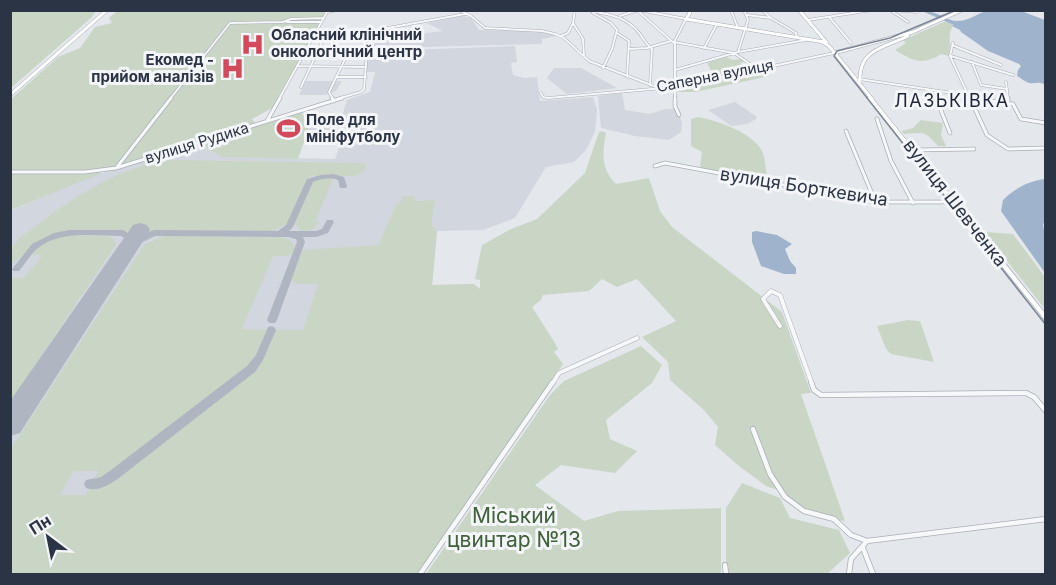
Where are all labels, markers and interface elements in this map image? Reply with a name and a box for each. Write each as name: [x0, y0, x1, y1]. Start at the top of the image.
place label: Обласний клінічний онкологічний центр: [271, 25, 422, 61]
hospital icon: Обласний клінічний онкологічний центр: [240, 31, 266, 57]
place label: Екомед - прийом аналізів: [91, 50, 214, 86]
street label: Саперна вулиця: [655, 55, 775, 96]
hospital icon: Екомед - прийом аналізів: [219, 56, 245, 82]
district label: ЛАЗЬКІВКА: [894, 90, 1010, 111]
place label: Поле для мініфутболу: [306, 110, 400, 146]
sports icon: Поле для мініфутболу: [275, 116, 301, 142]
street label: вулиця Рудика: [143, 118, 251, 167]
street label: вулиця Шевченка: [899, 135, 1012, 270]
street label: вулиця Борткевича: [719, 163, 889, 210]
park label: Міський цвинтар №13: [447, 503, 581, 552]
north arrow: [18, 507, 78, 567]
text: Пн: [25, 510, 55, 539]

